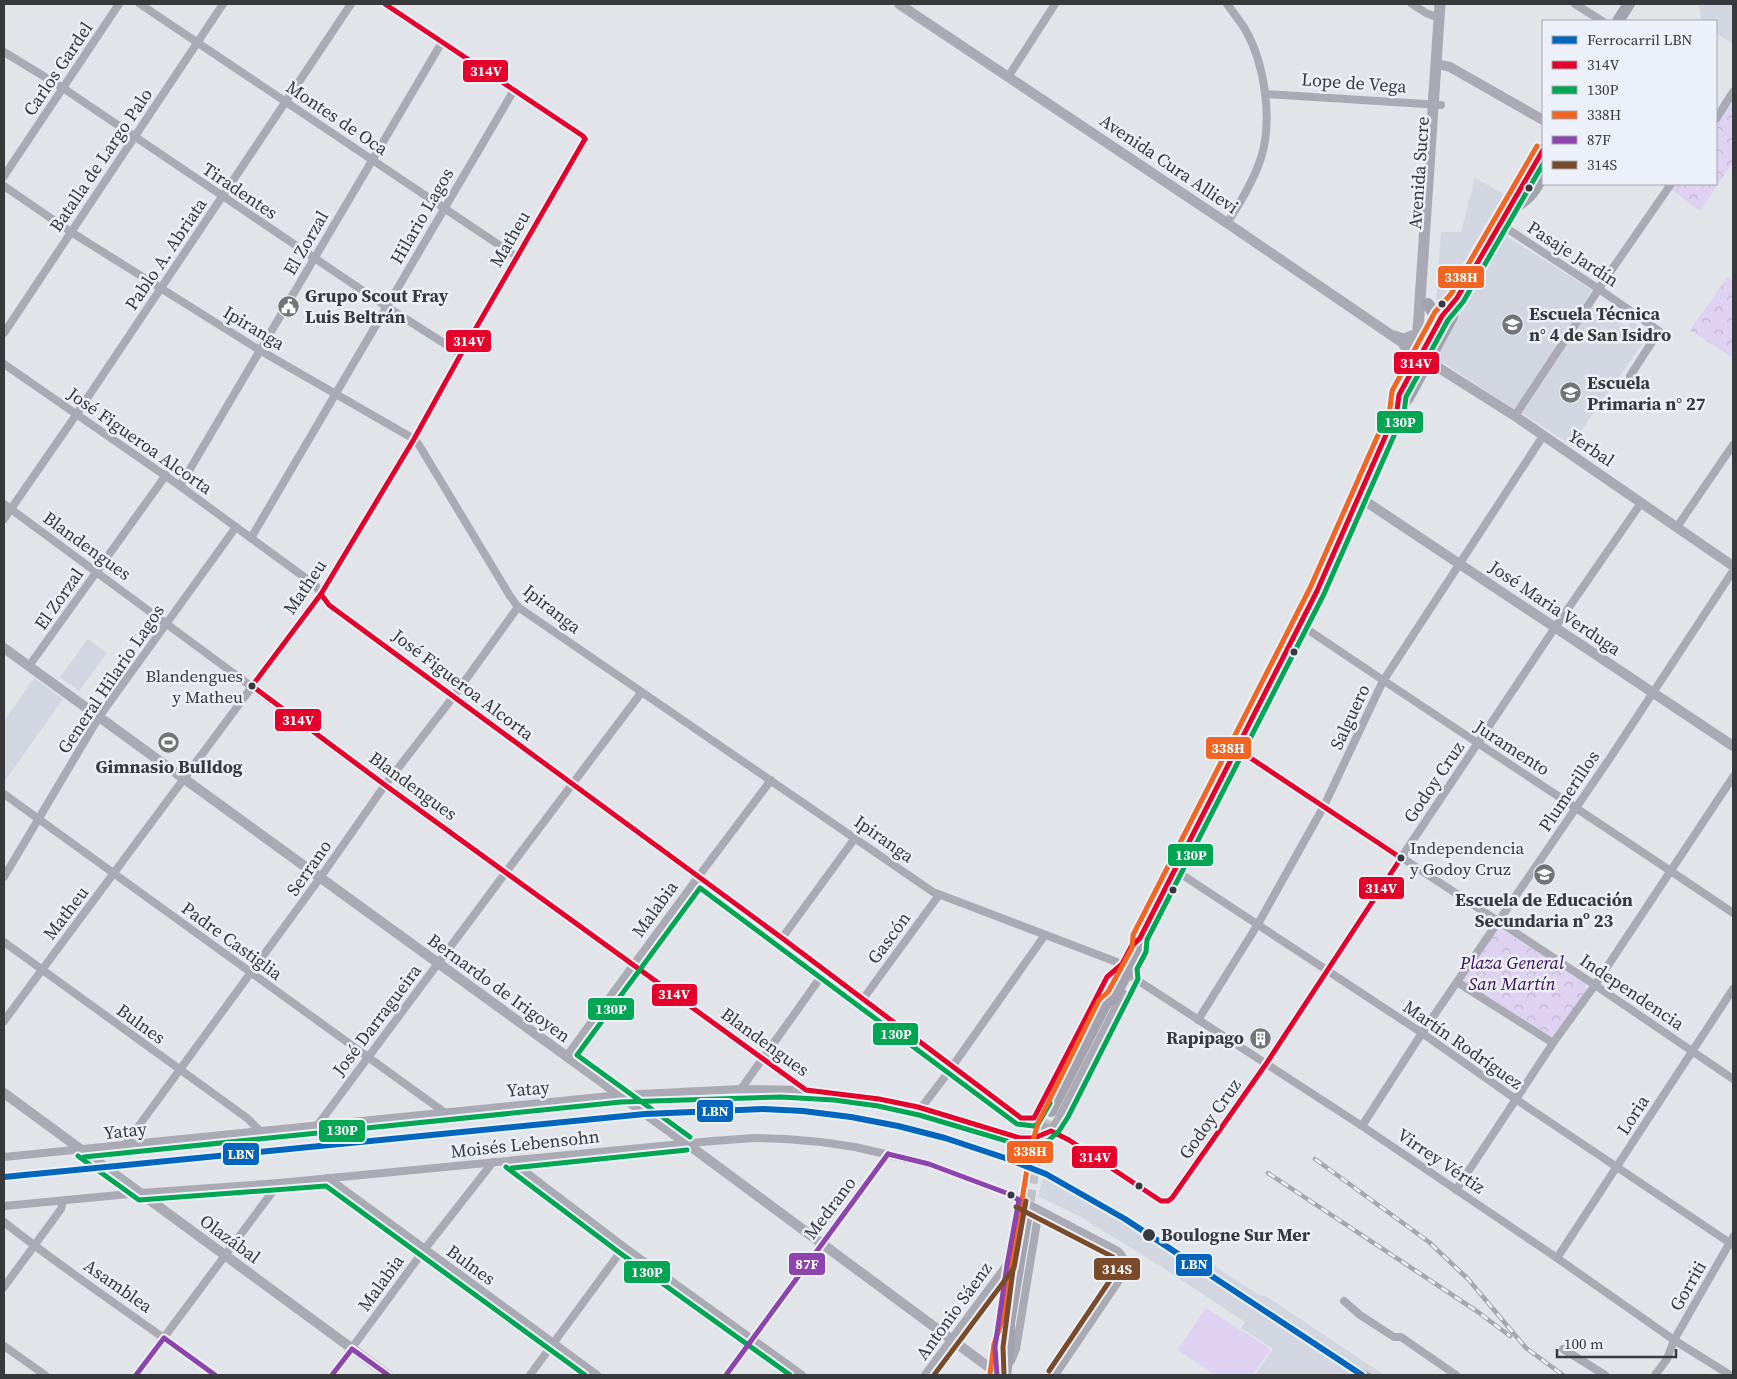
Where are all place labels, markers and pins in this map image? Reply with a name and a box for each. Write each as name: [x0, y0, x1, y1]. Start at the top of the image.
unlabelled marker: [1524, 183, 1534, 193]
place label: Grupo Scout Fray Luis Beltrán: [305, 283, 449, 329]
public building icon: Grupo Scout Fray Luis Beltrán: [277, 294, 301, 318]
unlabelled marker: [1437, 299, 1447, 309]
place label: Escuela Técnica n° 4 de San Isidro: [1529, 301, 1671, 347]
school or university icon: Escuela Técnica n° 4 de San Isidro: [1501, 312, 1525, 336]
place label: Escuela Primaria n° 27: [1587, 370, 1706, 416]
school or university icon: Escuela Primaria n° 27: [1559, 381, 1583, 405]
unlabelled marker: [1289, 647, 1299, 657]
place label: Blandengues y Matheu: [146, 664, 243, 709]
marker: Blandengues y Matheu: [247, 681, 257, 691]
sports icon: Gimnasio Bulldog: [157, 730, 181, 754]
place label: Gimnasio Bulldog: [95, 754, 243, 779]
place label: Independencia y Godoy Cruz: [1410, 836, 1525, 881]
marker: Independencia y Godoy Cruz: [1396, 853, 1406, 863]
school or university icon: Escuela de Educación Secundaria nº 23: [1532, 863, 1556, 887]
unlabelled marker: [1168, 885, 1178, 895]
place label: Escuela de Educación Secundaria nº 23: [1455, 887, 1633, 933]
place label: Rapipago: [1166, 1025, 1244, 1050]
building icon: Rapipago: [1248, 1026, 1272, 1050]
unlabelled marker: [1134, 1181, 1144, 1191]
unlabelled marker: [1006, 1190, 1016, 1200]
place label: Boulogne Sur Mer: [1161, 1222, 1311, 1247]
marker: Boulogne Sur Mer: [1141, 1227, 1157, 1243]

